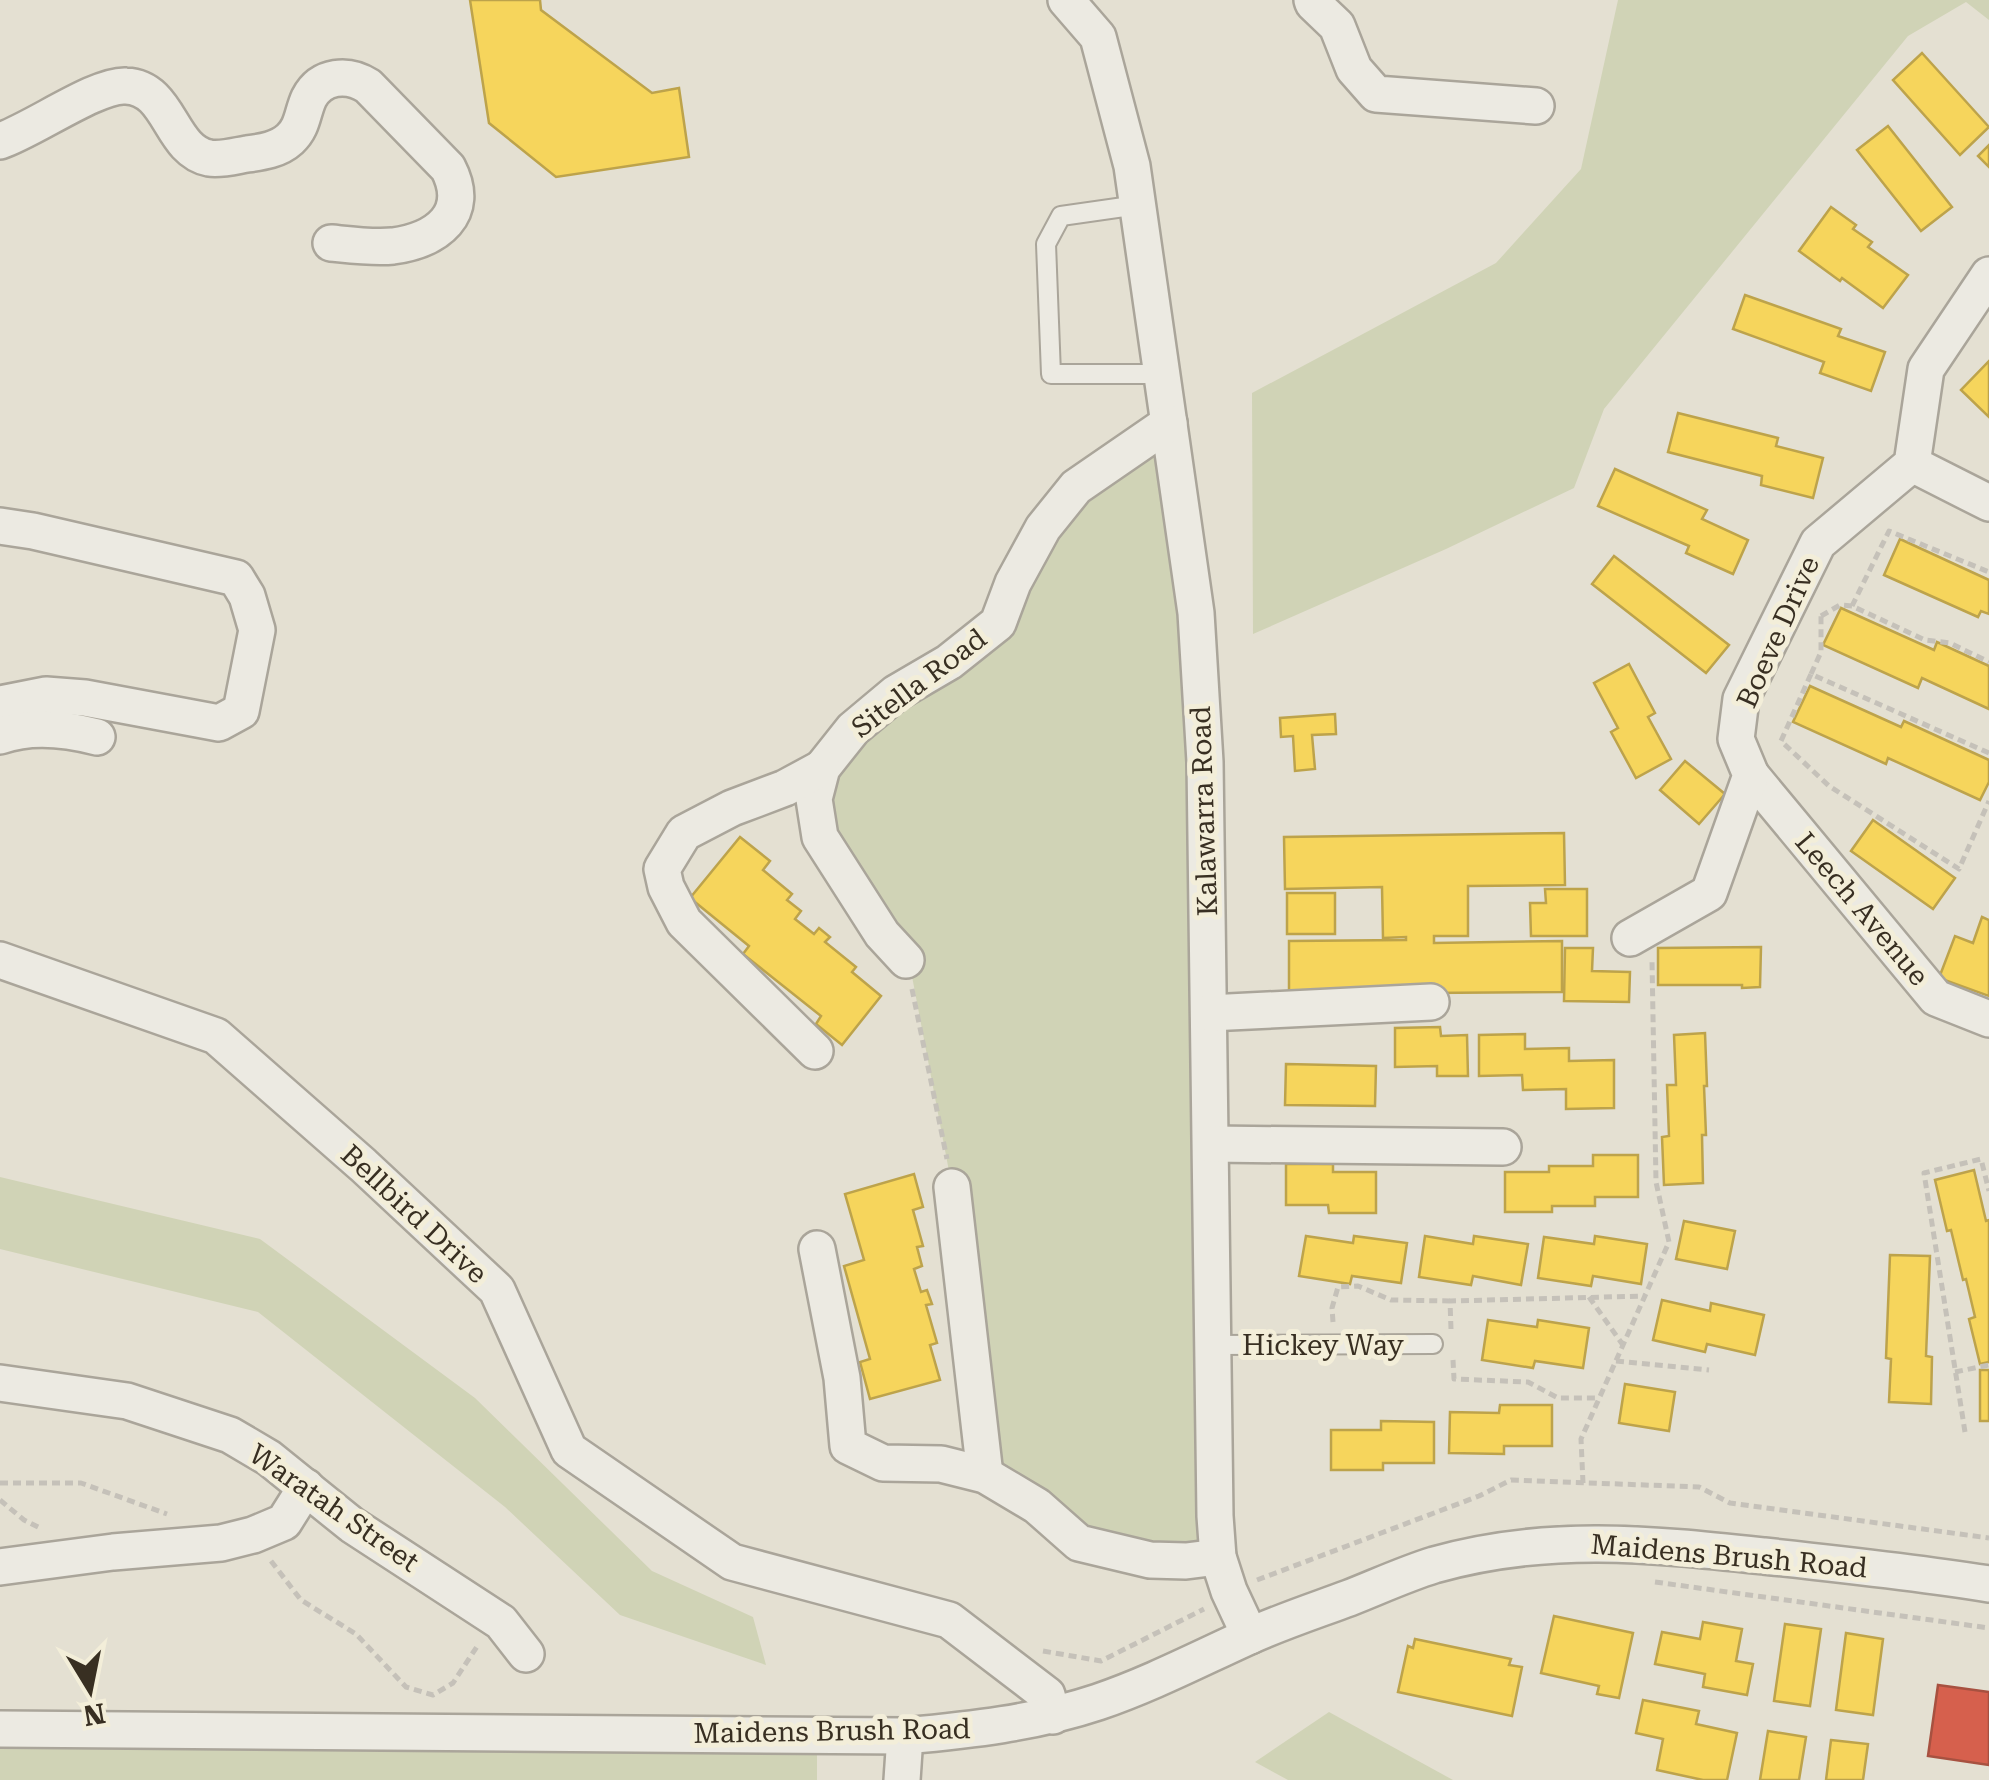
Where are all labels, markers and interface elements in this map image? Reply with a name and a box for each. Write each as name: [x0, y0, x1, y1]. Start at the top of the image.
street label: Boeve Drive: [1730, 551, 1826, 713]
street label: Sitella Road: [845, 622, 993, 744]
street label: Kalawarra Road: [1184, 705, 1224, 917]
street label: Leech Avenue: [1788, 826, 1936, 992]
street label: Bellbird Drive: [334, 1138, 494, 1290]
street label: Hickey Way: [1242, 1329, 1404, 1362]
street label: Waratah Street: [243, 1437, 425, 1579]
street label: Maidens Brush Road: [1589, 1527, 1869, 1585]
north arrow: [40, 1640, 140, 1740]
text: N: [81, 1696, 108, 1732]
street label: Maidens Brush Road: [693, 1712, 971, 1750]

